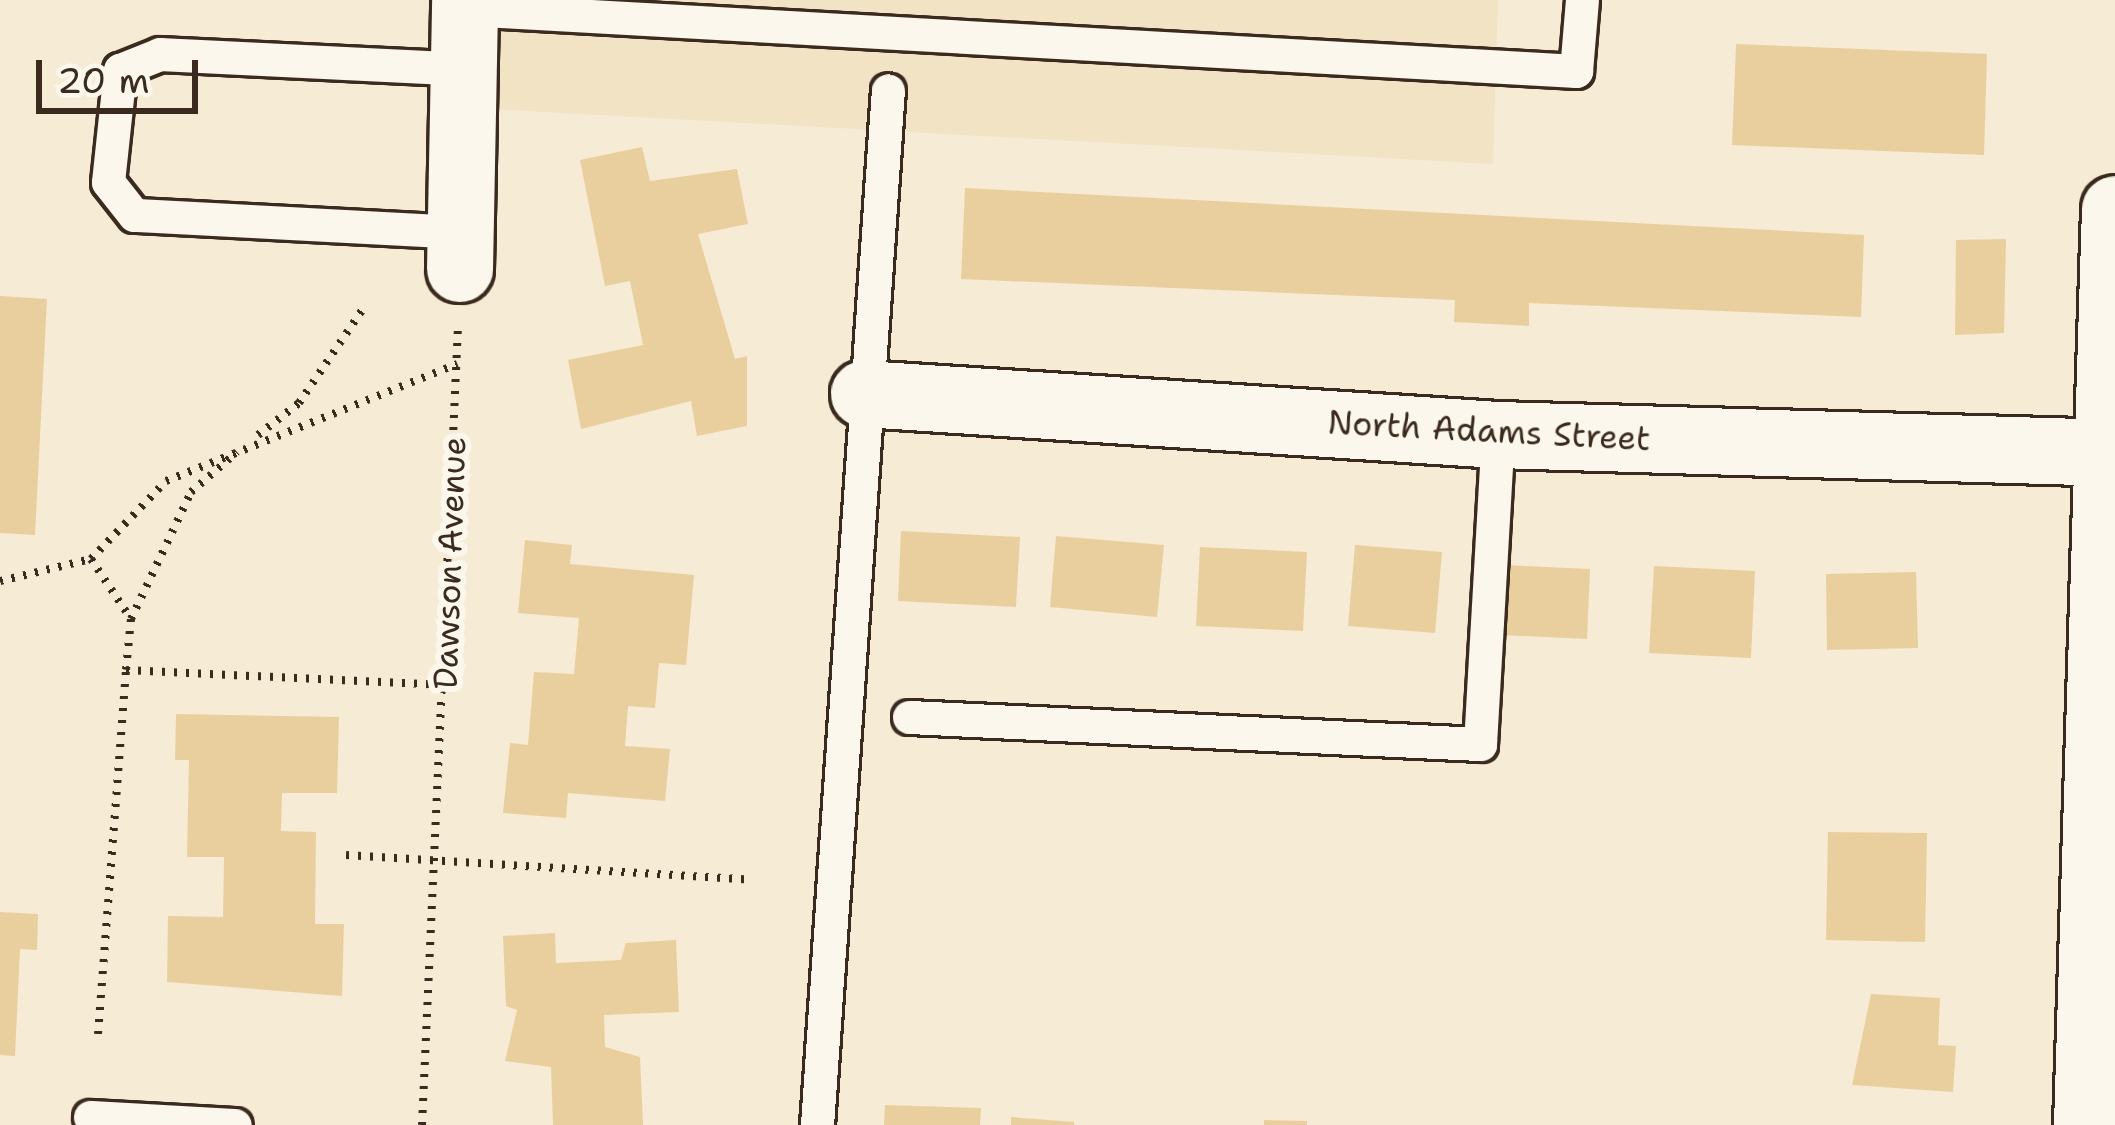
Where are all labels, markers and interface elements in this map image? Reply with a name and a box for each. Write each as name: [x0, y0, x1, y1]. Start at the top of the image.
scale bar: [42, 36, 204, 110]
text: 20 m: [57, 56, 150, 105]
street label: North Adams Street: [1327, 403, 1651, 459]
street label: Dawson Avenue: [426, 436, 474, 690]

